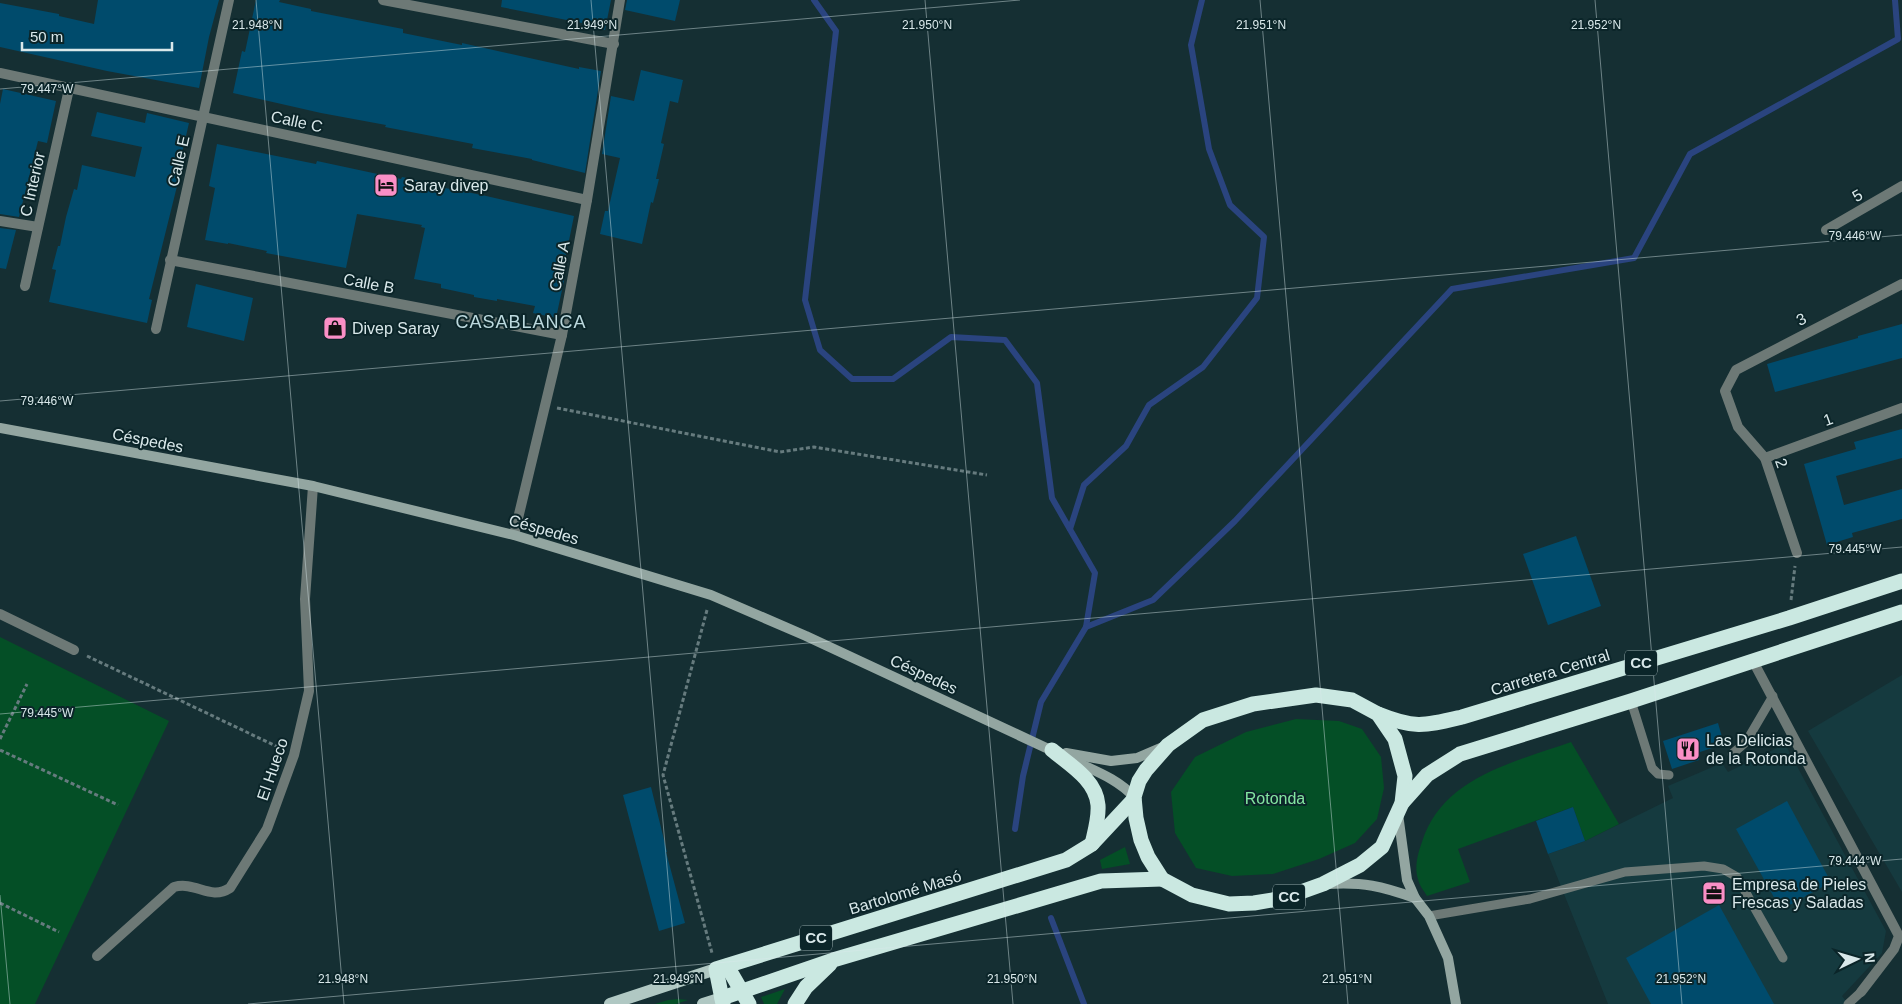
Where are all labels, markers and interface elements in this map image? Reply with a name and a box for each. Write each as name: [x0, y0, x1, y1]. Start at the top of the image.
text: 21.948°N: [232, 18, 282, 32]
text: 21.949°N: [567, 18, 617, 32]
text: 21.950°N: [902, 18, 952, 32]
text: 21.951°N: [1236, 18, 1286, 32]
text: 21.952°N: [1571, 18, 1621, 32]
scale bar: [22, 20, 172, 52]
text: 50 m: [30, 28, 63, 45]
text: 79.447°W: [21, 82, 74, 96]
street label: Calle C: [269, 108, 324, 135]
street label: Calle E: [164, 134, 193, 188]
street label: C Interior: [17, 149, 48, 218]
hotel icon: Saray divep: [373, 172, 399, 198]
place label: Saray divep: [404, 177, 489, 194]
street label: 5: [1849, 186, 1865, 205]
text: 79.446°W: [1829, 229, 1882, 243]
street label: Calle A: [546, 239, 573, 293]
street label: Calle B: [342, 270, 396, 297]
street label: 3: [1793, 310, 1809, 329]
district label: CASABLANCA: [455, 312, 587, 332]
shop icon: Divep Saray: [322, 315, 348, 341]
place label: Divep Saray: [352, 320, 439, 337]
text: 79.446°W: [21, 394, 74, 408]
street label: 1: [1821, 410, 1835, 429]
street label: Céspedes: [111, 425, 185, 456]
street label: 2: [1772, 456, 1791, 470]
street label: Céspedes: [507, 511, 581, 548]
text: 79.445°W: [1829, 542, 1882, 556]
street label: Carretera Central: [1489, 646, 1612, 699]
road number: CC: [1625, 650, 1657, 676]
street label: Céspedes: [888, 652, 960, 697]
text: 79.445°W: [21, 706, 74, 720]
place label: Las Delicias de la Rotonda: [1706, 732, 1806, 767]
street label: El Hueco: [254, 736, 291, 803]
restaurant icon: Las Delicias de la Rotonda: [1675, 736, 1701, 762]
park label: Rotonda: [1245, 790, 1305, 807]
text: 79.444°W: [1829, 854, 1882, 868]
street label: Bartolomé Masó: [847, 867, 963, 918]
place label: Empresa de Pieles Frescas y Saladas: [1732, 876, 1866, 911]
office icon: Empresa de Pieles Frescas y Saladas: [1701, 880, 1727, 906]
road number: CC: [1273, 884, 1305, 910]
road number: CC: [800, 926, 832, 950]
north arrow: [1832, 934, 1882, 984]
text: N: [1862, 952, 1878, 964]
text: 21.948°N: [318, 972, 368, 986]
text: 21.949°N: [653, 972, 703, 986]
text: 21.950°N: [987, 972, 1037, 986]
text: 21.951°N: [1322, 972, 1372, 986]
text: 21.952°N: [1656, 972, 1706, 986]

